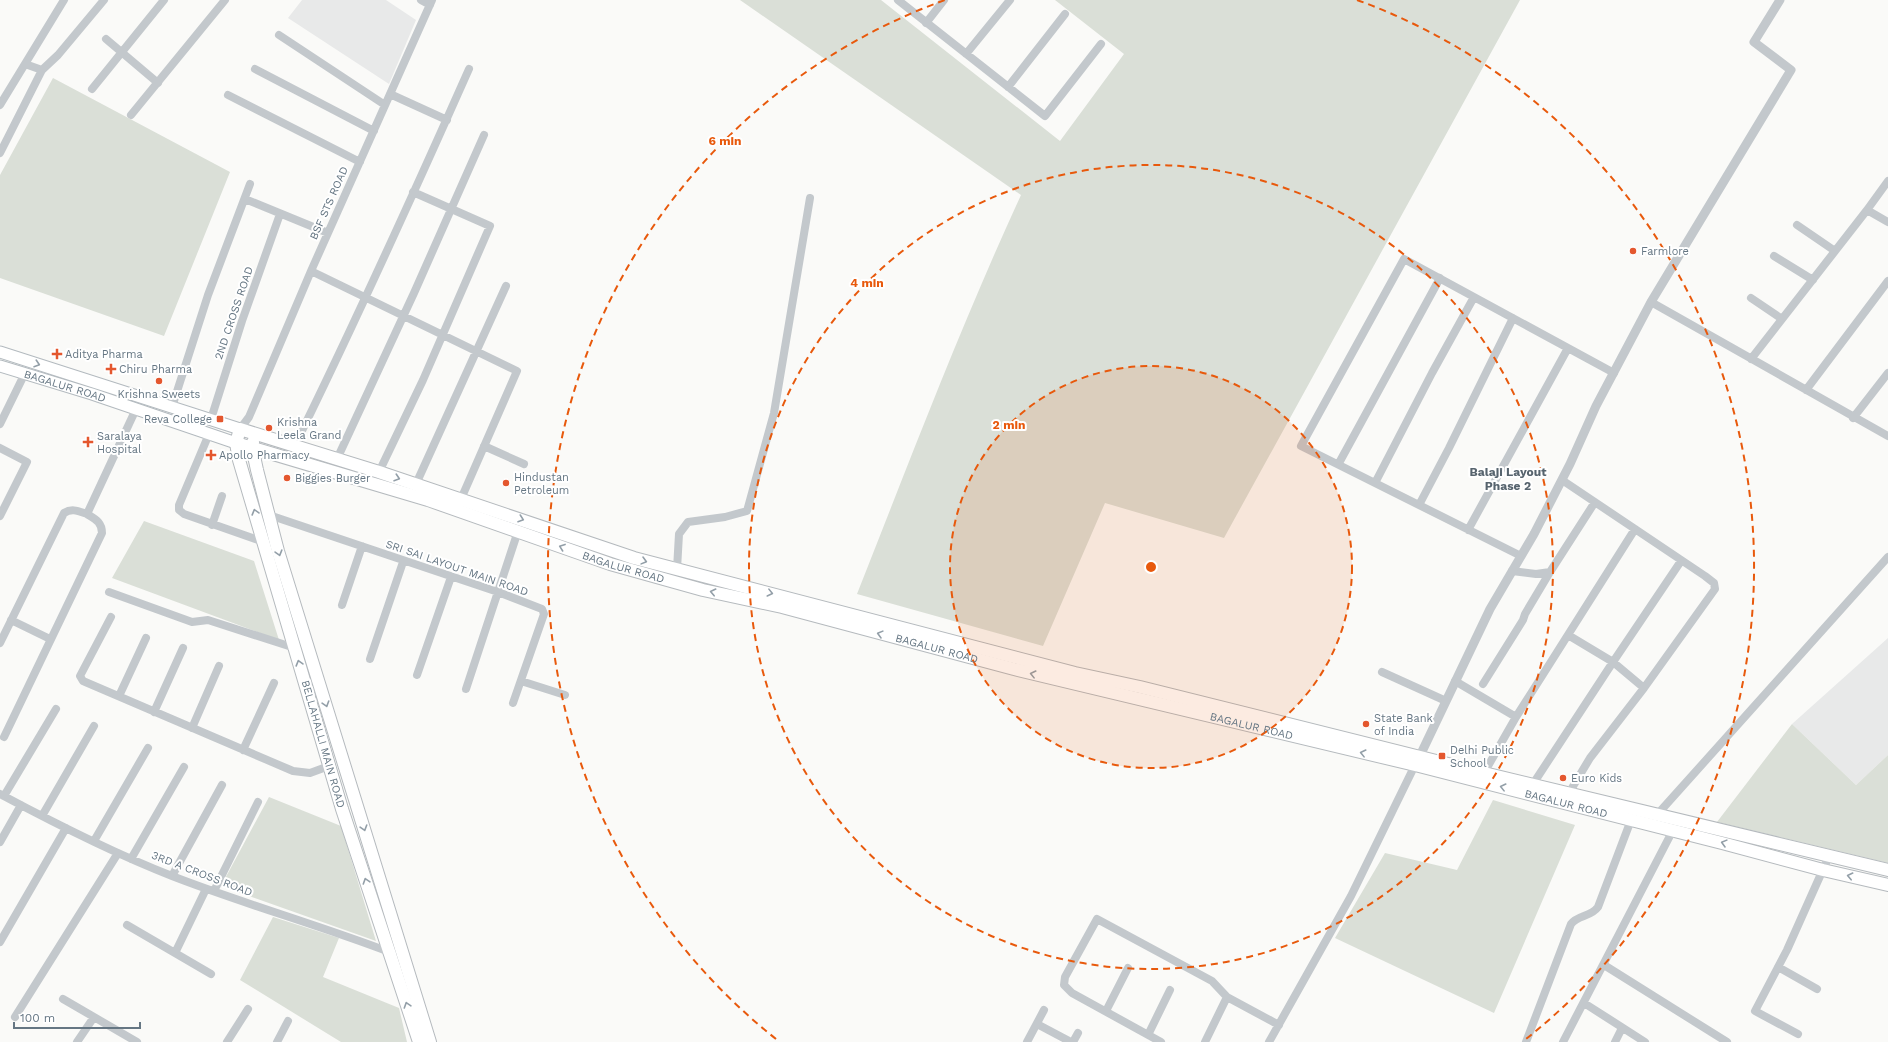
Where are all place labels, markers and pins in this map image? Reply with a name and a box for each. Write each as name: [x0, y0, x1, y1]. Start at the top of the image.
place label: Farmlore: [1641, 245, 1689, 258]
marker: Farmlore: [1628, 246, 1638, 256]
place label: Aditya Pharma: [65, 348, 143, 361]
marker: Aditya Pharma: [52, 349, 62, 359]
place label: Chiru Pharma: [119, 363, 192, 376]
marker: Chiru Pharma: [106, 364, 116, 374]
marker: Krishna Sweets: [154, 376, 164, 386]
place label: Krishna Sweets: [118, 388, 201, 401]
place label: Reva College: [144, 413, 212, 426]
marker: Reva College: [215, 414, 225, 424]
place label: Krishna Leela Grand: [277, 416, 341, 442]
marker: Krishna Leela Grand: [264, 423, 274, 433]
place label: Saralaya Hospital: [97, 430, 142, 456]
marker: Saralaya Hospital: [82, 436, 94, 448]
place label: Apollo Pharmacy: [219, 449, 310, 462]
marker: Apollo Pharmacy: [206, 450, 216, 460]
place label: Hindustan Petroleum: [514, 471, 569, 497]
place label: Biggies Burger: [295, 472, 371, 485]
marker: Biggies Burger: [282, 473, 292, 483]
marker: Hindustan Petroleum: [501, 478, 511, 488]
centre of rings: [1144, 560, 1158, 574]
place label: State Bank of India: [1374, 712, 1433, 738]
marker: State Bank of India: [1361, 719, 1371, 729]
place label: Delhi Public School: [1450, 744, 1514, 770]
marker: Delhi Public School: [1437, 751, 1447, 761]
place label: Euro Kids: [1571, 772, 1622, 785]
marker: Euro Kids: [1558, 773, 1568, 783]

